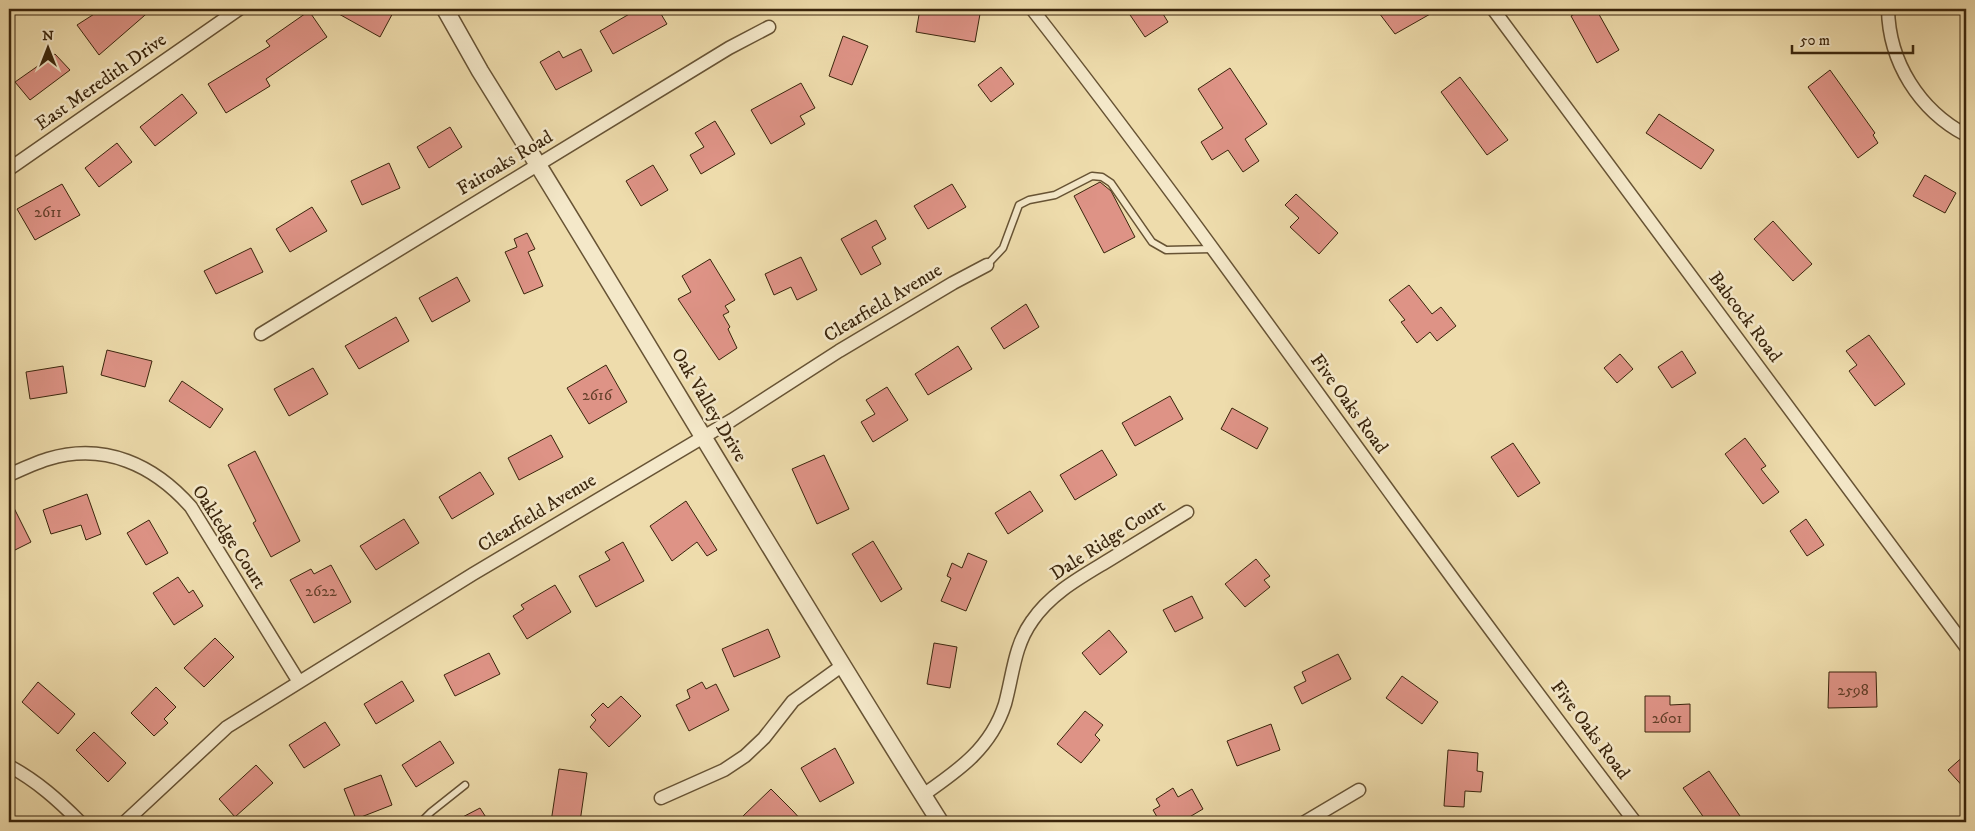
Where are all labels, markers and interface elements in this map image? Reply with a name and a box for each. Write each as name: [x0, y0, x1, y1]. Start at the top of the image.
north arrow: [22, 22, 72, 72]
scale bar: [1792, 22, 1914, 54]
text: N: [42, 27, 54, 45]
street label: East Meredith Drive: [31, 28, 171, 136]
text: 50 m: [1800, 31, 1830, 50]
street label: Fairoaks Road: [453, 125, 557, 201]
house number: 2611: [34, 202, 62, 222]
street label: Clearfield Avenue: [820, 259, 946, 347]
street label: Babcock Road: [1703, 267, 1787, 367]
street label: Oak Valley Drive: [666, 344, 752, 466]
street label: Five Oaks Road: [1305, 350, 1393, 459]
house number: 2616: [582, 385, 613, 405]
street label: Clearfield Avenue: [474, 469, 600, 557]
street label: Oakledge Court: [187, 481, 271, 593]
street label: Dale Ridge Court: [1046, 494, 1170, 586]
house number: 2622: [305, 581, 337, 601]
street label: Five Oaks Road: [1545, 676, 1635, 784]
house number: 2598: [1837, 680, 1869, 700]
house number: 2601: [1652, 708, 1682, 728]

